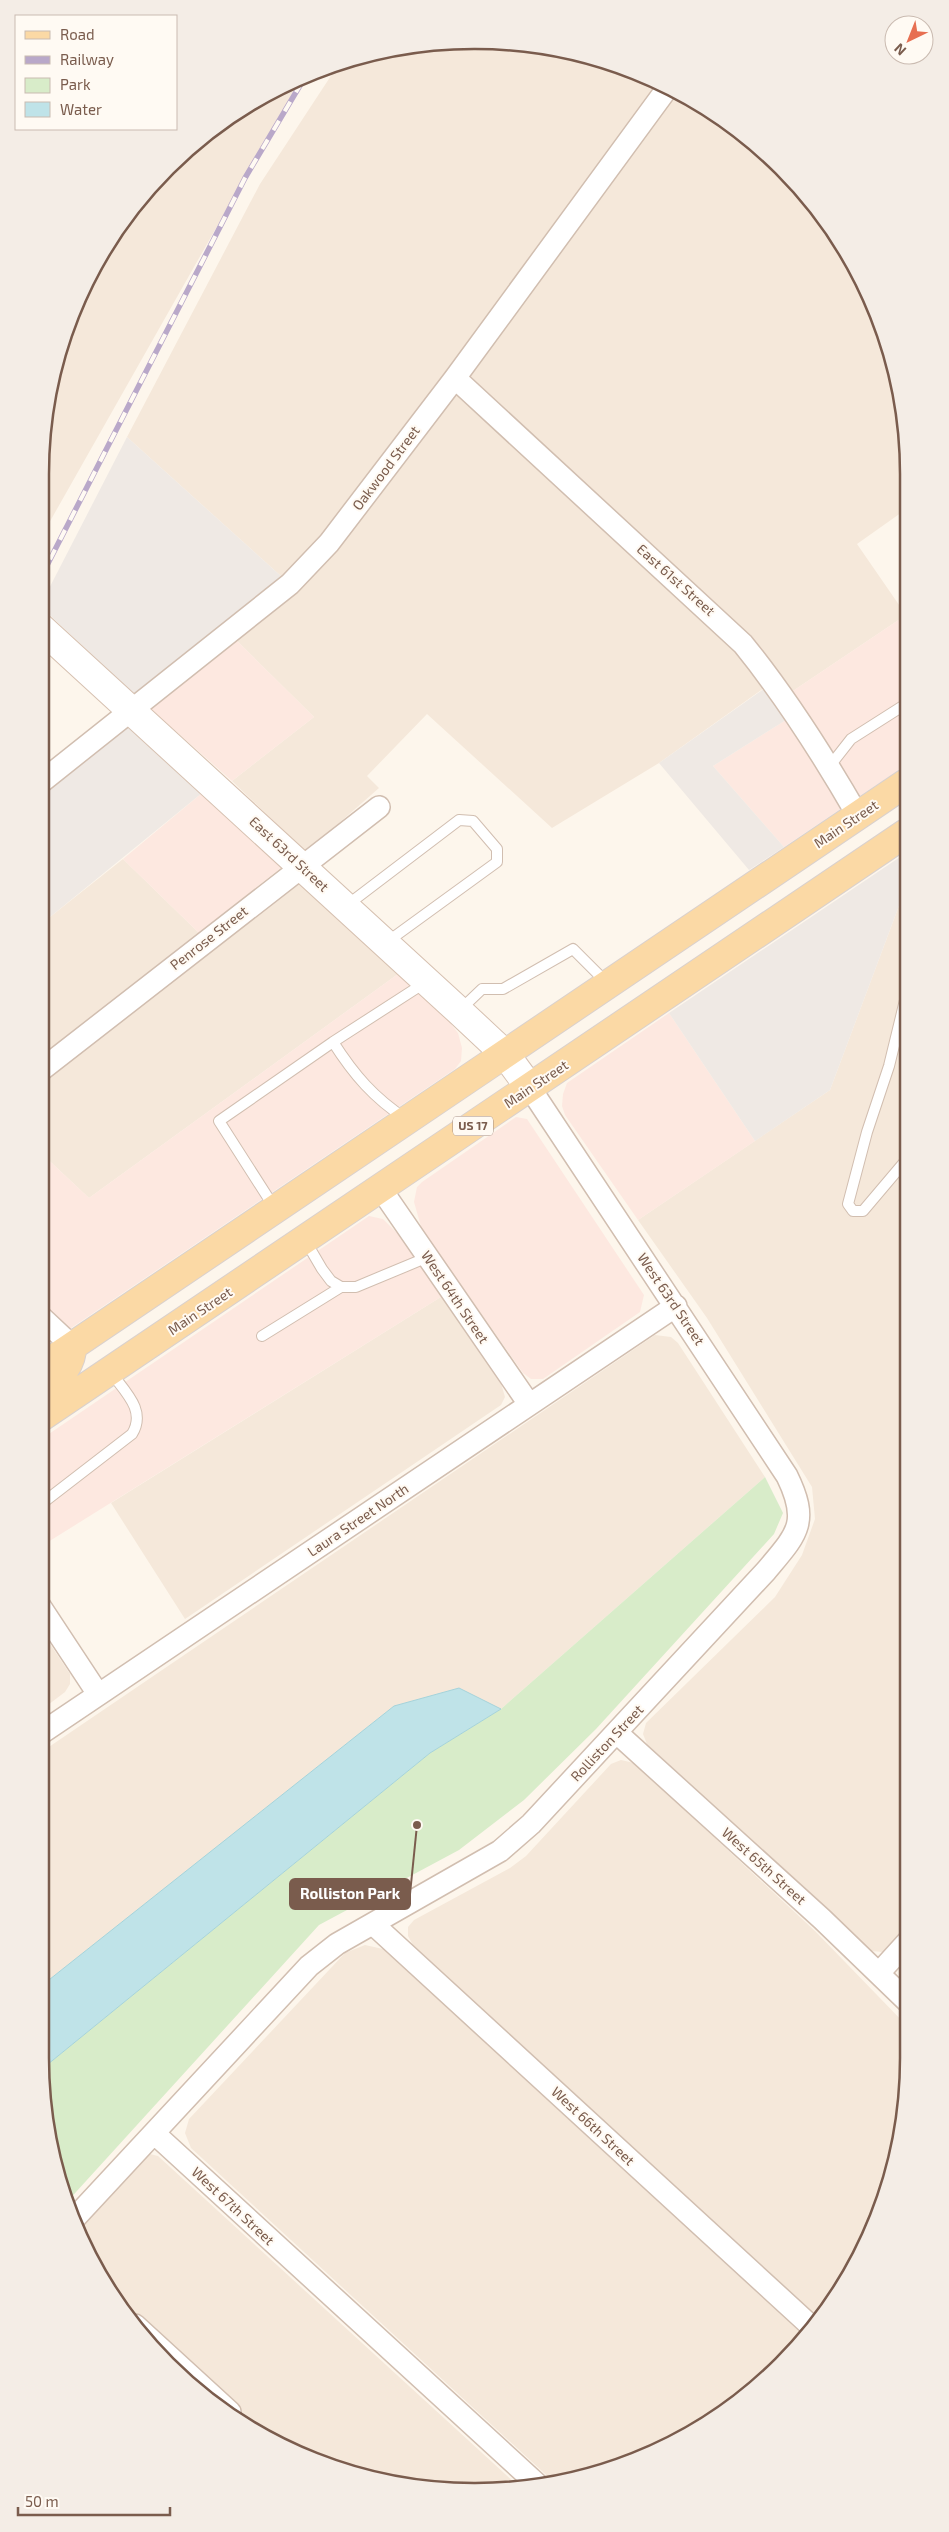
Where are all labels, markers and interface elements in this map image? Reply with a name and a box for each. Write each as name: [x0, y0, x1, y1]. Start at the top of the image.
legend: [15, 15, 178, 130]
north arrow: [884, 15, 934, 65]
text: Road: [60, 25, 95, 43]
text: N: [890, 40, 909, 60]
text: Railway: [60, 50, 114, 68]
text: Park: [60, 75, 91, 93]
text: Water: [60, 100, 102, 118]
street label: Oakwood Street: [348, 422, 423, 513]
street label: East 61st Street: [634, 540, 719, 619]
street label: Main Street: [810, 796, 881, 851]
street label: East 63rd Street: [246, 812, 333, 895]
street label: Penrose Street: [166, 902, 251, 973]
street label: Main Street: [500, 1056, 571, 1111]
road number: US 17: [453, 1116, 493, 1136]
street label: West 64th Street: [418, 1247, 493, 1346]
street label: West 63rd Street: [634, 1249, 708, 1348]
street label: Main Street: [164, 1283, 235, 1338]
street label: Laura Street North: [304, 1479, 411, 1560]
street label: Rolliston Street: [567, 1701, 647, 1785]
street label: West 65th Street: [719, 1823, 810, 1908]
callout: Rolliston Park: [290, 1879, 410, 1909]
text: Rolliston Park: [300, 1884, 401, 1902]
street label: West 66th Street: [548, 2083, 638, 2169]
street label: West 67th Street: [188, 2163, 278, 2248]
scale bar: [18, 2484, 170, 2516]
text: 50 m: [25, 2492, 59, 2510]

